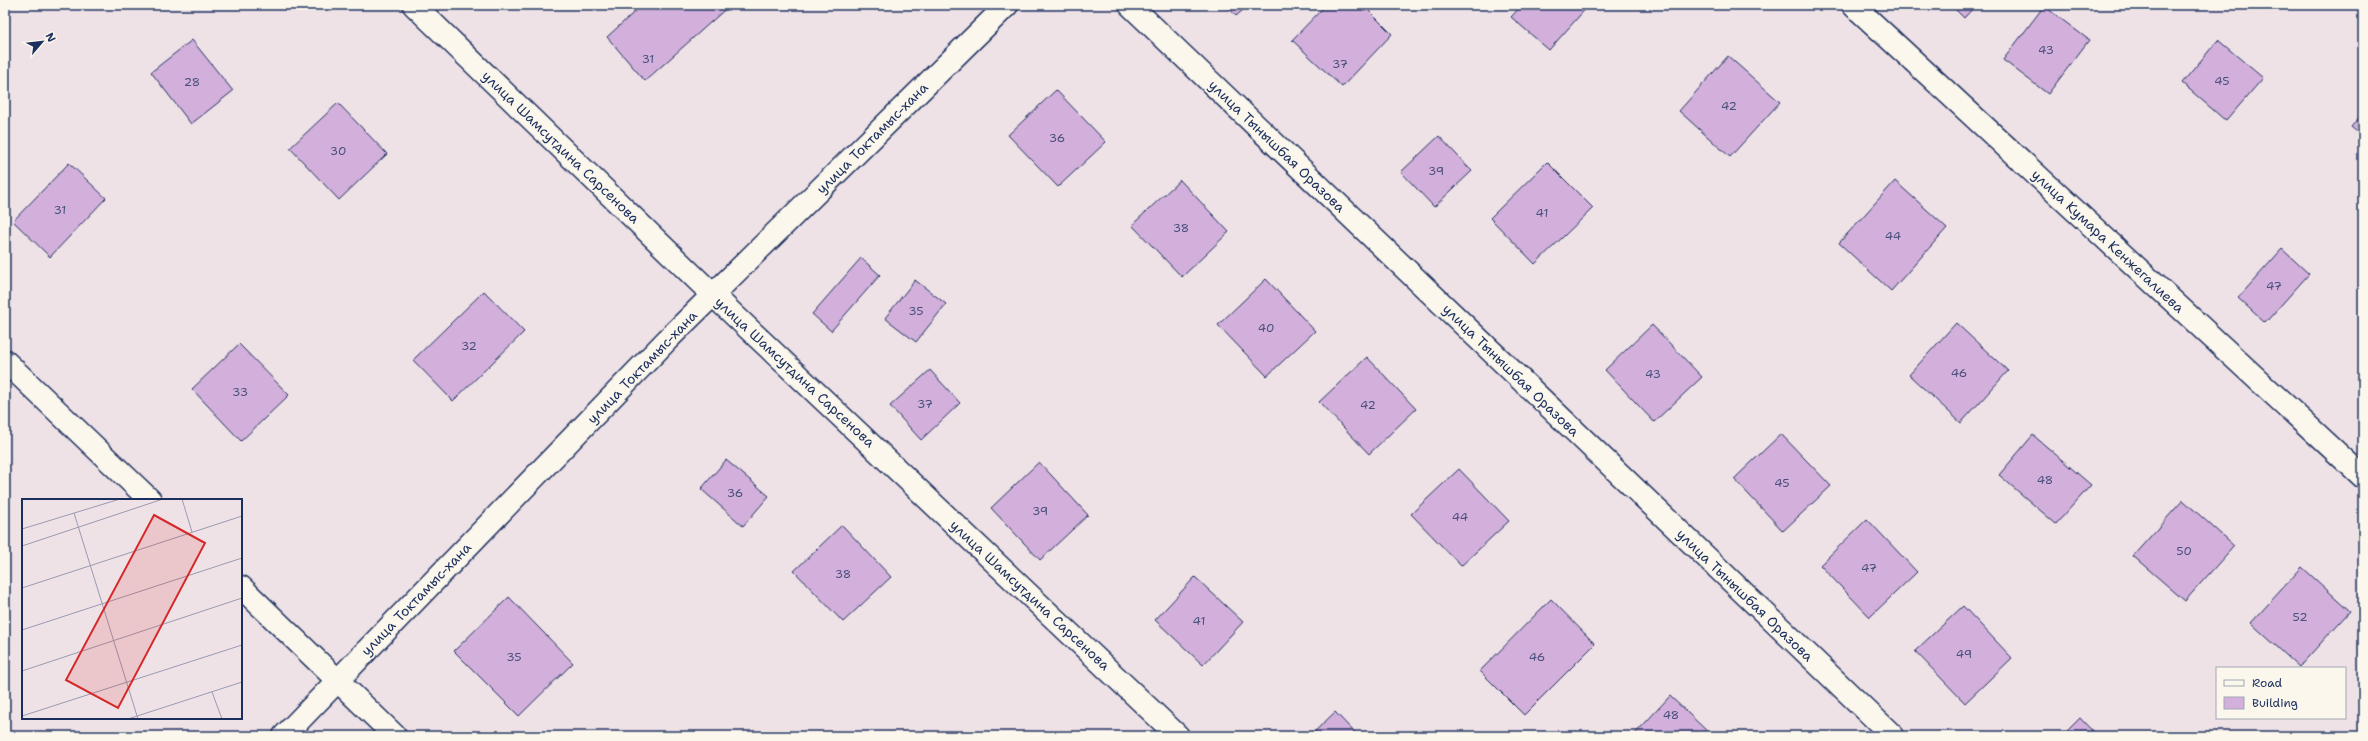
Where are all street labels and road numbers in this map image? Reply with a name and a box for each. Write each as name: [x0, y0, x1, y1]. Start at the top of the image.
street label: улица Шамсутдина Сарсенова: [478, 67, 644, 227]
street label: улица Тынышбая Оразова: [1205, 76, 1349, 216]
street label: улица Токтамыс-хана: [812, 78, 932, 198]
street label: улица Кумара Кенжегалиева: [2028, 165, 2188, 317]
street label: улица Шамсутдина Сарсенова: [711, 293, 879, 451]
street label: улица Тынышбая Оразова: [1439, 300, 1583, 440]
street label: улица Токтамыс-хана: [583, 306, 701, 427]
street label: улица Шамсутдина Сарсенова: [946, 516, 1114, 674]
street label: улица Тынышбая Оразова: [1673, 525, 1817, 665]
street label: улица Токтамыс-хана: [357, 538, 475, 659]

